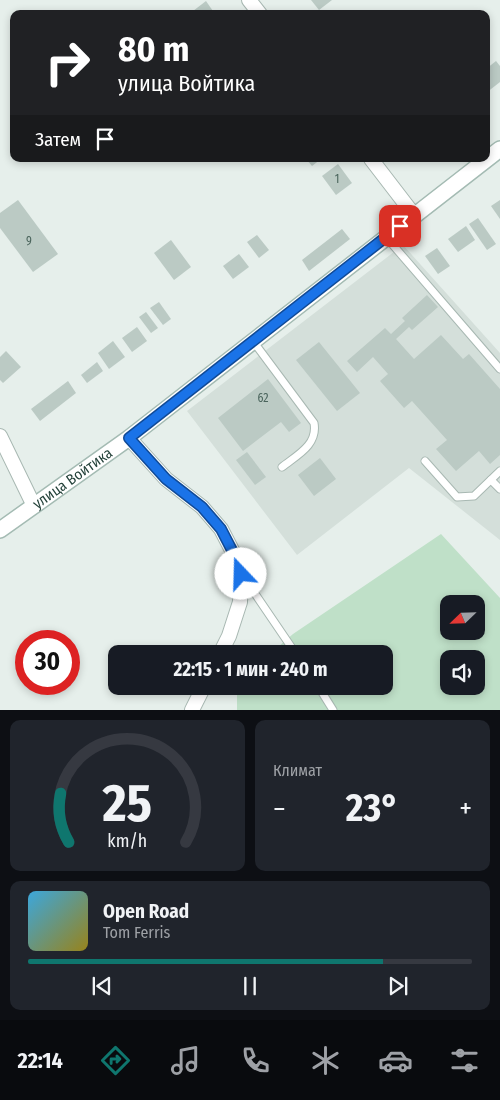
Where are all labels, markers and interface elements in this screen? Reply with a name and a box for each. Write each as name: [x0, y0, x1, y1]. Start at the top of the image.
text: 80 m: [118, 28, 190, 70]
icon: right: [35, 30, 100, 95]
text: улица Войтика: [118, 70, 255, 97]
icon: arrive: [91, 125, 119, 153]
text: Затем: [35, 128, 81, 151]
house number: 1: [335, 172, 339, 186]
pin: [379, 205, 421, 247]
icon: arrive: [386, 212, 414, 240]
house number: 9: [26, 234, 32, 248]
house number: 62: [257, 391, 269, 405]
street label: улица Войтика: [29, 444, 116, 513]
position arrow: [214, 547, 266, 599]
north arrow: [440, 595, 485, 640]
map controls: [440, 595, 485, 695]
speed limit sign: 30: [15, 630, 80, 695]
button: sound: [440, 650, 485, 695]
text: 22:15 · 1 мин · 240 m: [173, 658, 328, 681]
text: Климат: [273, 761, 322, 780]
text: 25: [102, 772, 152, 835]
text: 23°: [346, 785, 399, 831]
text: −: [273, 792, 286, 825]
text: +: [459, 792, 472, 825]
text: km/h: [108, 830, 147, 852]
text: Open Road: [103, 900, 189, 923]
text: Tom Ferris: [103, 923, 170, 942]
icon: previous: [88, 972, 116, 1000]
icon: pause: [236, 972, 264, 1000]
icon: next: [384, 972, 412, 1000]
icon: directions: [98, 1043, 133, 1078]
icon: music: [168, 1043, 203, 1078]
icon: phone: [238, 1043, 273, 1078]
icon: climate: [308, 1043, 343, 1078]
icon: car: [378, 1043, 413, 1078]
icon: filters: [447, 1043, 482, 1078]
text: 22:14: [17, 1047, 63, 1074]

